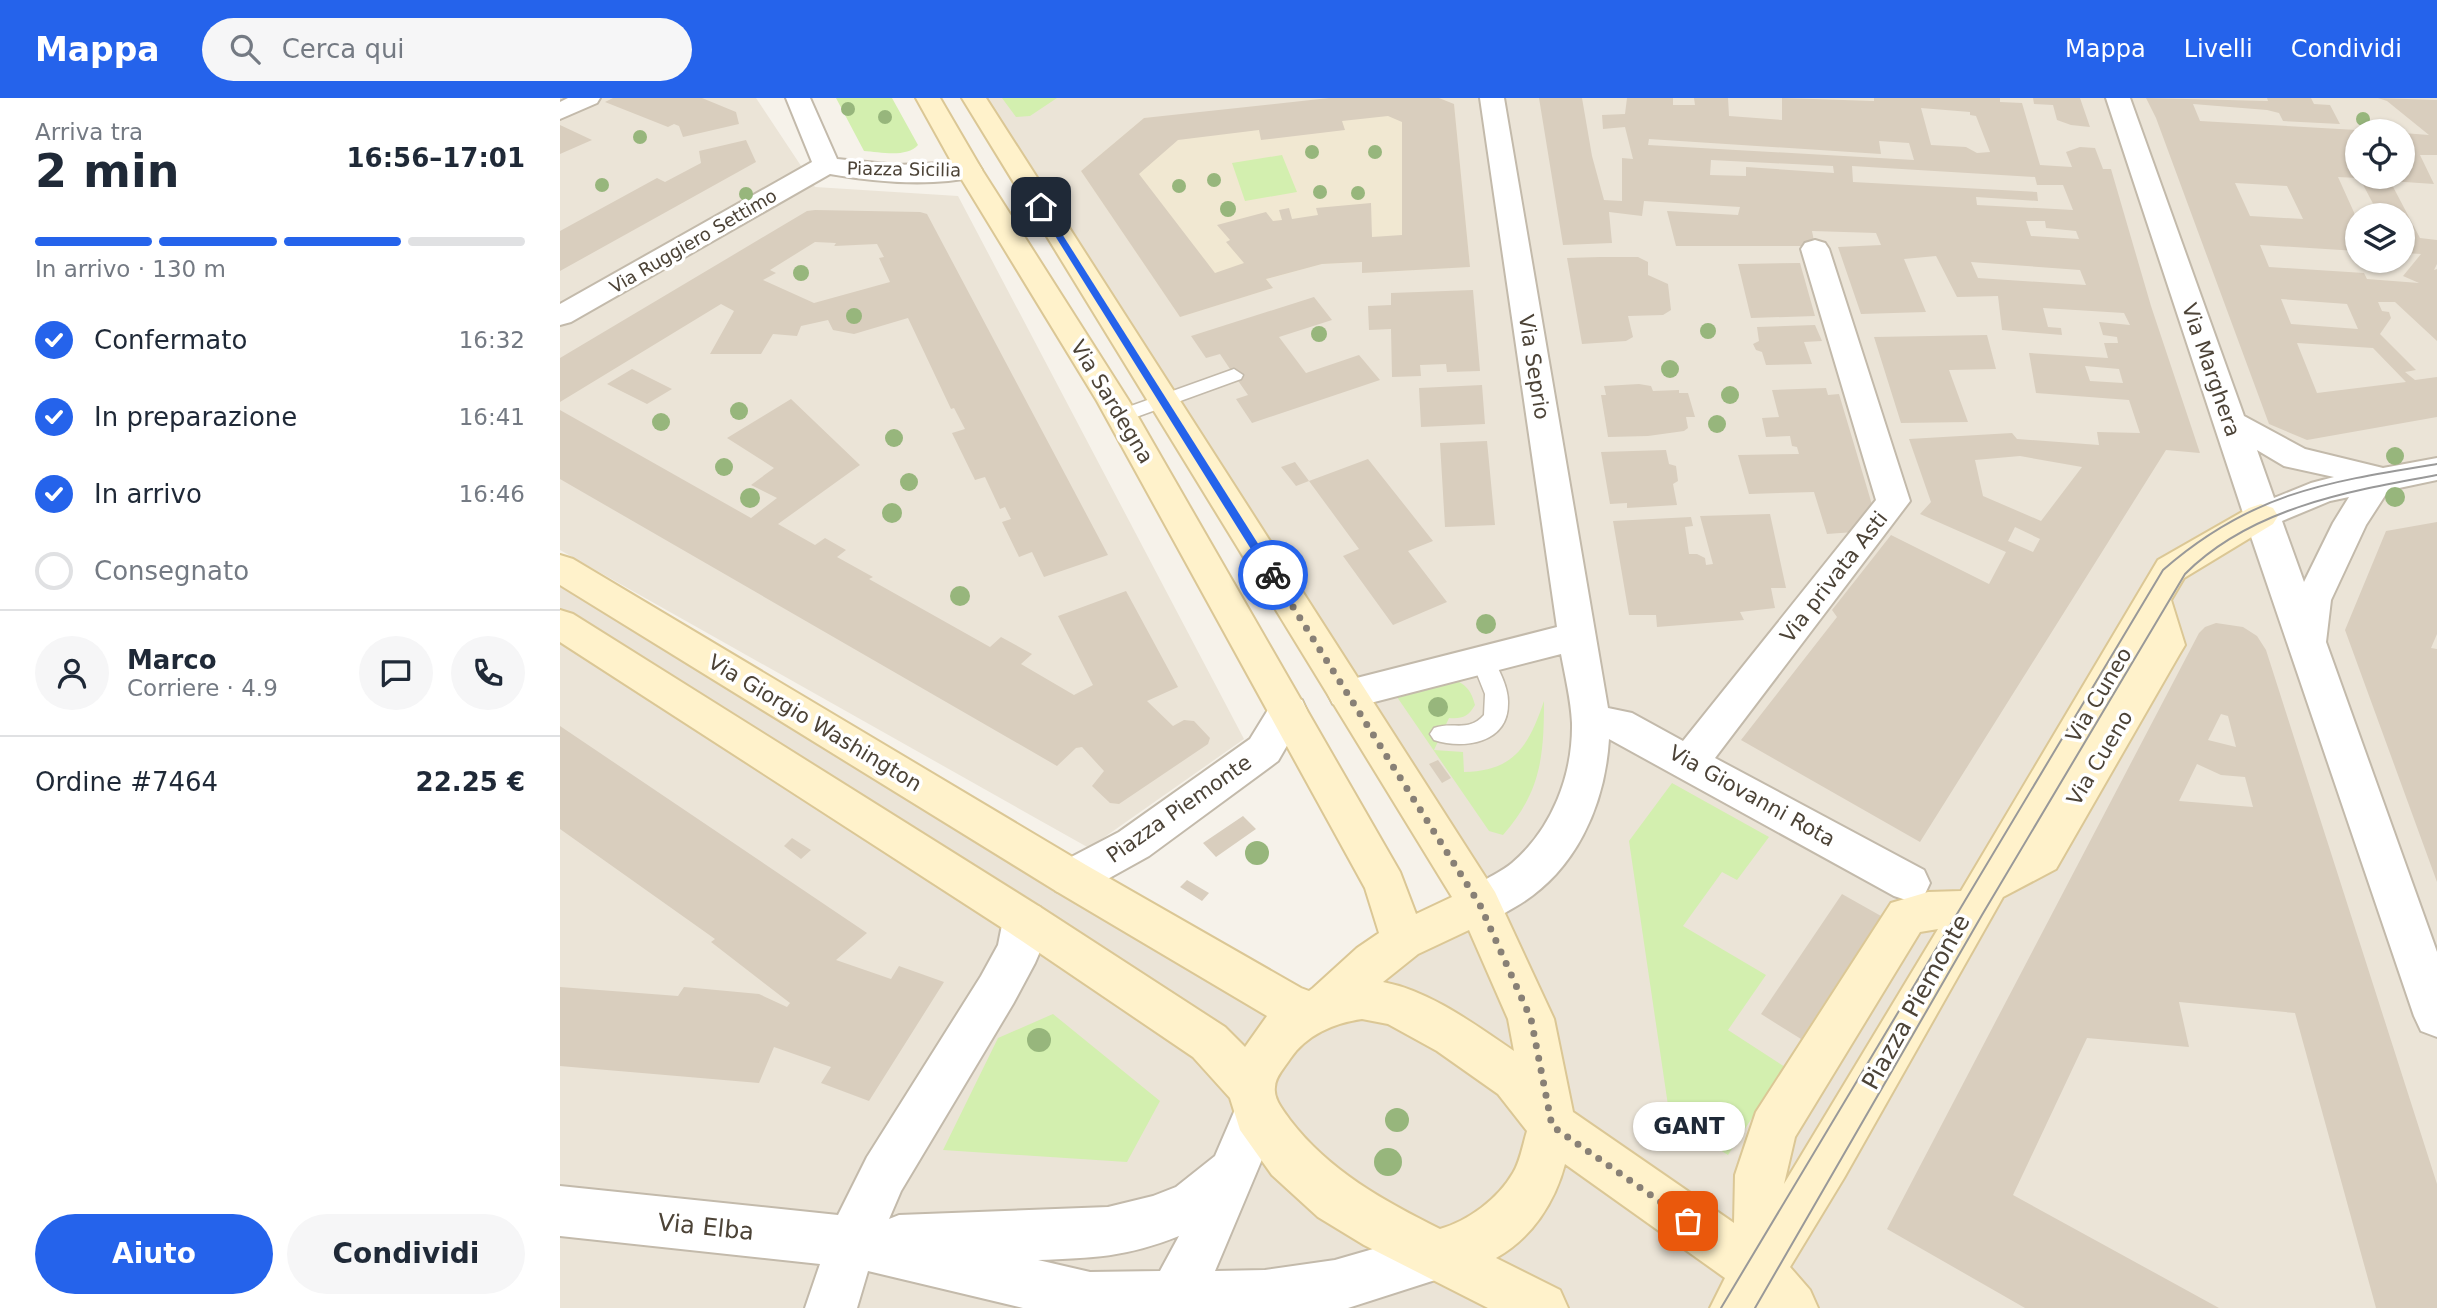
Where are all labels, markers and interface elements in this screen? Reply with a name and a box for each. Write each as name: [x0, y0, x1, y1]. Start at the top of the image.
search box: [202, 18, 692, 81]
text: Mappa: [35, 30, 160, 69]
icon: search: [226, 30, 264, 68]
text: Cerca qui: [282, 34, 405, 64]
text: Mappa: [2065, 35, 2146, 63]
text: Livelli: [2184, 35, 2253, 63]
text: Condividi: [2291, 35, 2402, 63]
text: Arriva tra: [35, 119, 143, 145]
map controls: [2345, 119, 2415, 273]
button: locate: [2345, 119, 2415, 189]
text: 16:56–17:01: [346, 143, 525, 173]
text: 2 min: [35, 144, 179, 198]
street label: Piazza Sicilia: [847, 158, 961, 180]
pin: [1011, 177, 1071, 237]
street label: Via Ruggiero Settimo: [606, 185, 780, 297]
icon: home: [1022, 188, 1060, 226]
button: layers: [2345, 203, 2415, 273]
text: In arrivo · 130 m: [35, 256, 226, 282]
street label: Via Marghera: [2177, 300, 2245, 440]
street label: Via Seprio: [1514, 313, 1554, 421]
icon: check: [35, 321, 73, 359]
text: Confermato: [94, 325, 247, 355]
text: 16:32: [459, 327, 525, 353]
street label: Via Sardegna: [1066, 336, 1158, 468]
icon: check: [35, 398, 73, 436]
text: In preparazione: [94, 402, 297, 432]
text: 16:41: [459, 404, 525, 430]
icon: check: [35, 475, 73, 513]
text: In arrivo: [94, 479, 202, 509]
text: 16:46: [459, 481, 525, 507]
street label: Via privata Asti: [1775, 507, 1893, 647]
courier: [1238, 540, 1308, 610]
text: Consegnato: [94, 556, 249, 586]
icon: bike: [1254, 556, 1292, 594]
button: person: [35, 636, 109, 710]
button: chat: [359, 636, 433, 710]
button: phone: [451, 636, 525, 710]
street label: Via Cuneo: [2061, 643, 2137, 747]
text: Marco: [127, 645, 217, 675]
street label: Via Giorgio Washington: [704, 650, 926, 796]
text: Corriere · 4.9: [127, 675, 278, 701]
street label: Via Cueno: [2062, 706, 2138, 810]
street label: Via Giovanni Rota: [1665, 740, 1839, 852]
street label: Piazza Piemonte: [1102, 750, 1256, 868]
text: Ordine #7464: [35, 767, 218, 797]
text: 22.25 €: [416, 767, 525, 797]
street label: Piazza Piemonte: [1856, 910, 1976, 1094]
callout: GANT: [1632, 1102, 1744, 1151]
text: GANT: [1653, 1113, 1725, 1139]
pin: [1658, 1191, 1718, 1251]
icon: bag: [1669, 1202, 1707, 1240]
street label: Via Elba: [656, 1208, 756, 1246]
button: Aiuto: [35, 1214, 273, 1294]
button: Condividi: [287, 1214, 525, 1294]

